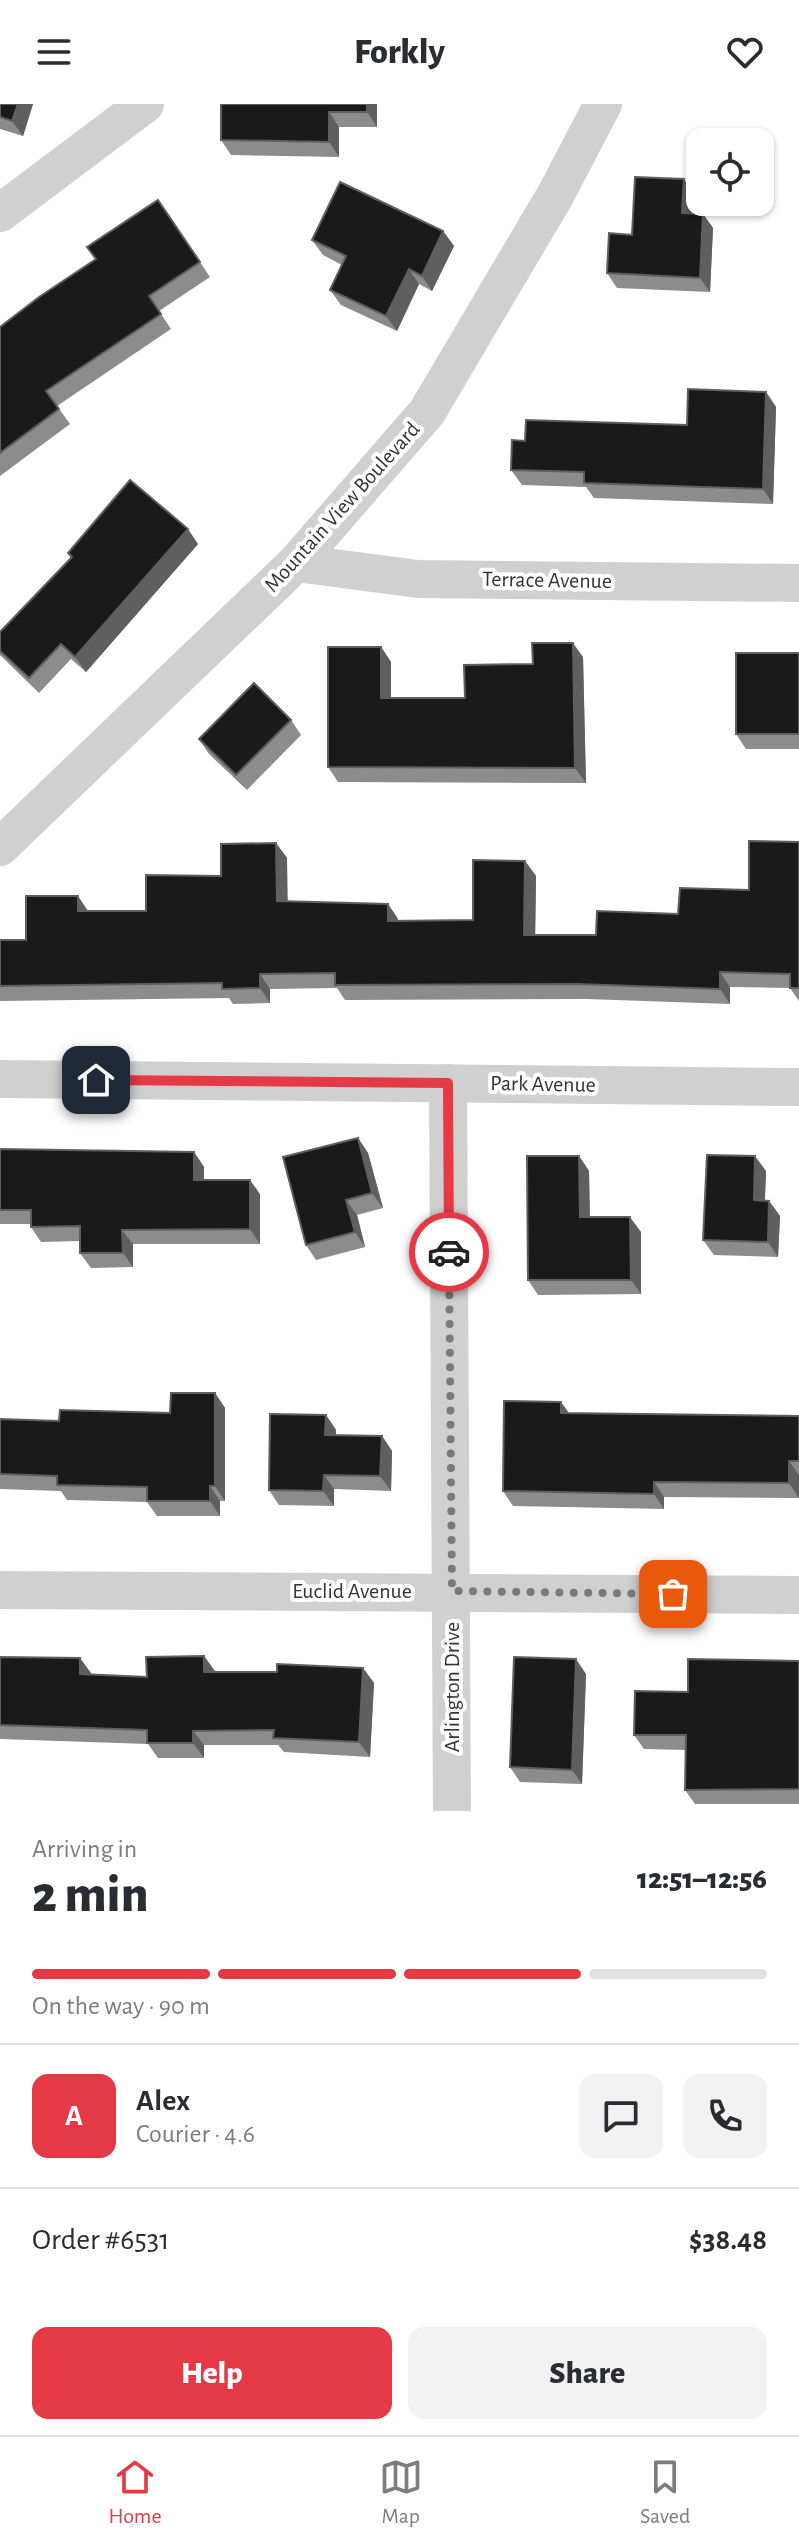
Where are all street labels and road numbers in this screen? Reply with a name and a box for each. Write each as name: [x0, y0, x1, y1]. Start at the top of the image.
street label: Mountain View Boulevard: [260, 418, 424, 596]
street label: Terrace Avenue: [482, 568, 612, 592]
street label: Park Avenue: [490, 1072, 596, 1096]
street label: Euclid Avenue: [292, 1580, 412, 1602]
street label: Arlington Drive: [441, 1622, 463, 1752]

